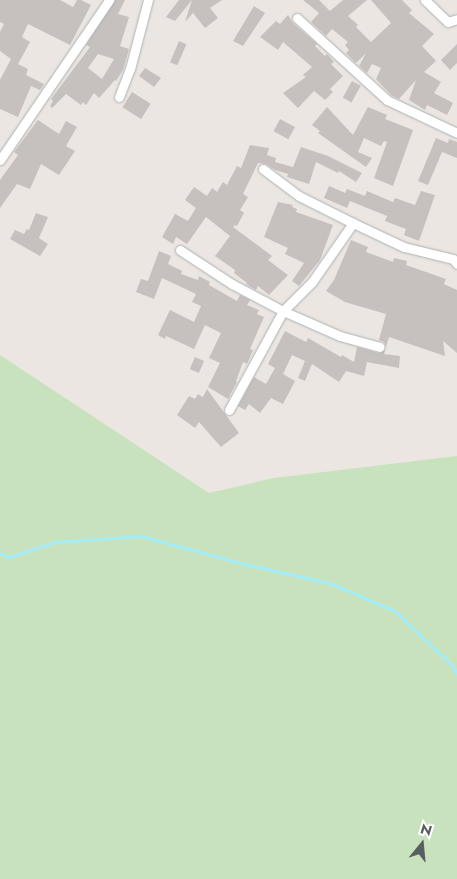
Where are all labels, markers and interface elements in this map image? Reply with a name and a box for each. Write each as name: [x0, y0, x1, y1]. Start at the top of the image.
text: N: [418, 818, 435, 841]
north arrow: [397, 819, 447, 869]

